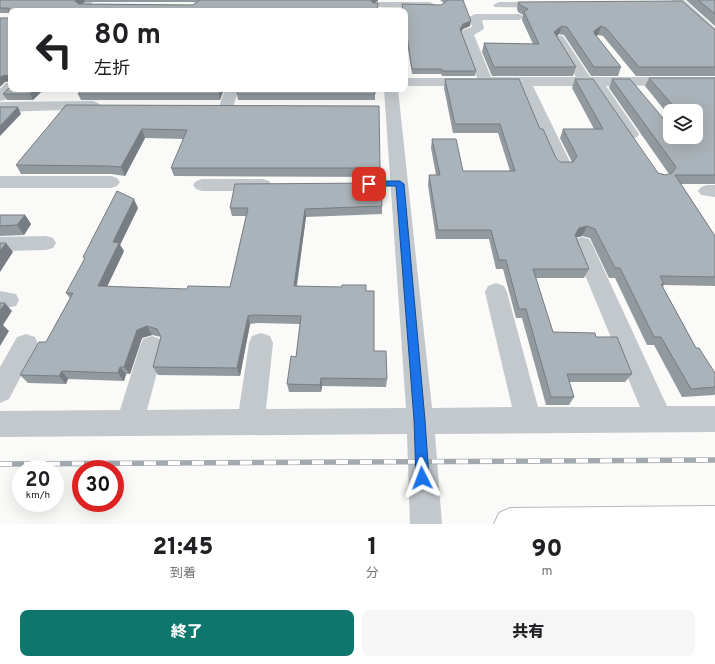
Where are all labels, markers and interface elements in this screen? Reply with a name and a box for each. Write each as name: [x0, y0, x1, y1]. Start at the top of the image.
text: 80 m: [94, 18, 161, 54]
icon: left: [28, 24, 80, 76]
text: 左折: [94, 58, 130, 81]
map controls: [663, 104, 703, 144]
button: layers: [663, 104, 703, 144]
pin: [352, 167, 386, 201]
icon: arrive: [358, 173, 380, 195]
position arrow: [401, 457, 443, 499]
speed limit sign: 30: [72, 460, 124, 512]
text: 20: [25, 468, 51, 494]
text: km/h: [26, 489, 50, 502]
text: 21:45: [153, 533, 213, 563]
text: 1: [367, 533, 377, 563]
text: 90: [531, 535, 562, 565]
text: m: [541, 564, 552, 580]
text: 到着: [170, 566, 196, 582]
text: 分: [366, 566, 379, 582]
button: 終了: [20, 610, 354, 656]
button: 共有: [362, 610, 695, 656]

